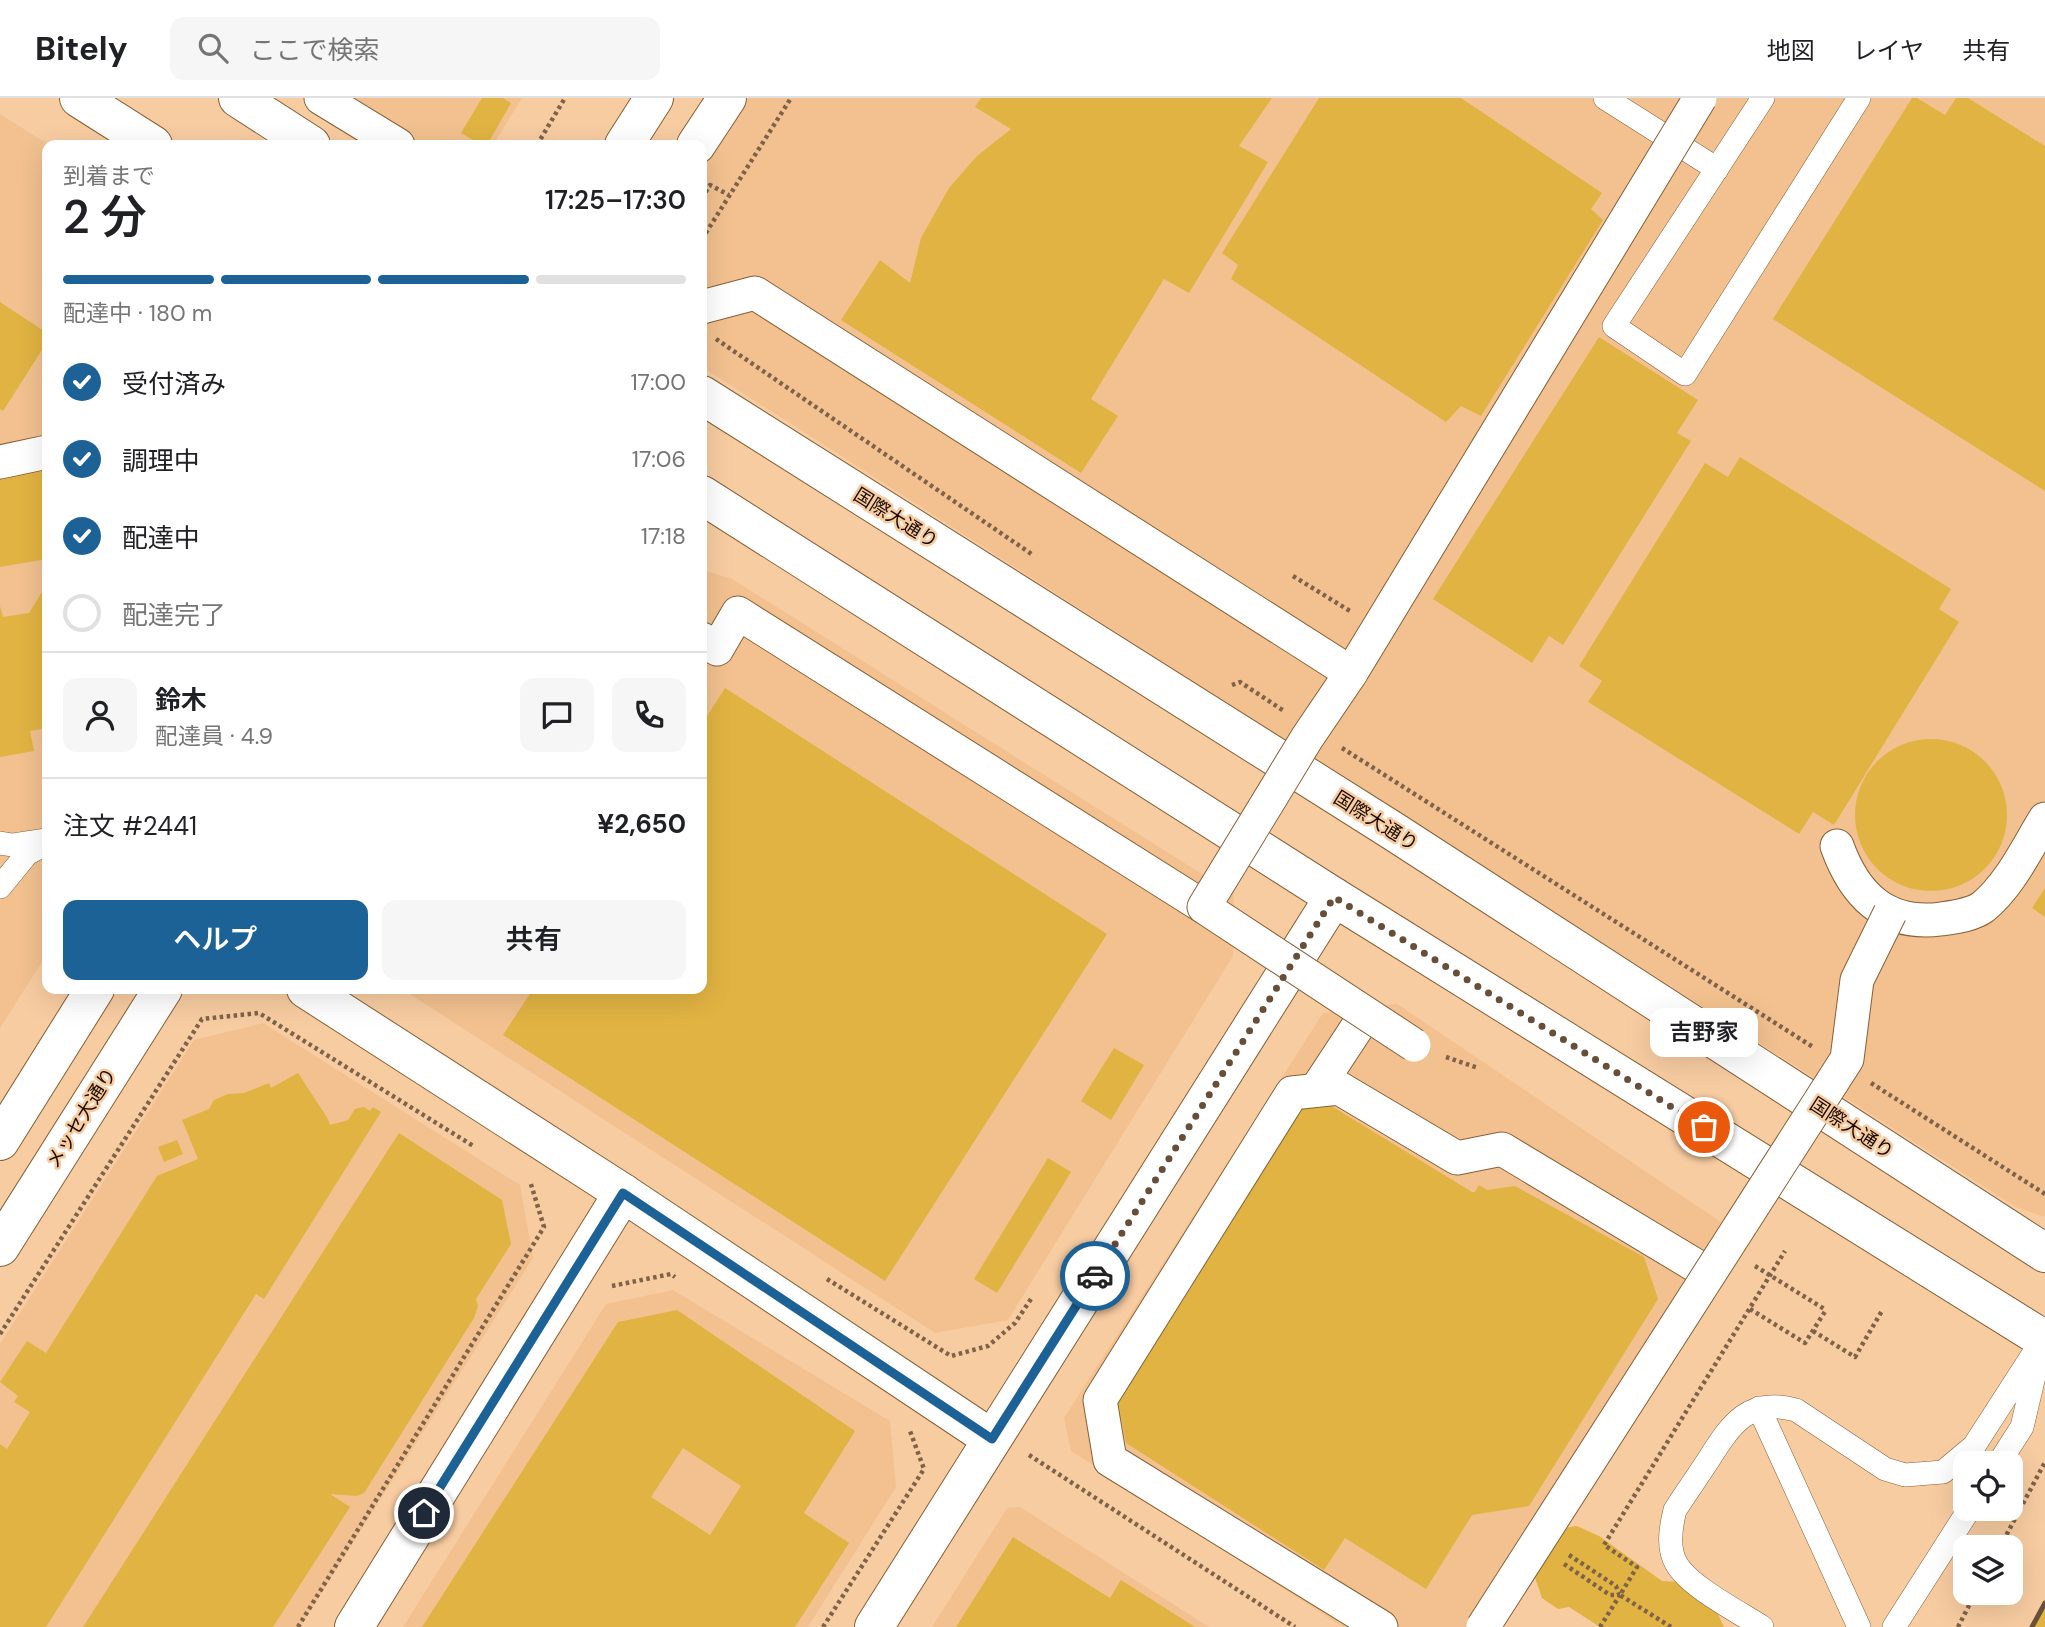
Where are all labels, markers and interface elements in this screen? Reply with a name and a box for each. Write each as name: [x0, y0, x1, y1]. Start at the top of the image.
search box: [170, 17, 660, 80]
text: Bitely: [35, 27, 128, 70]
icon: search: [194, 29, 232, 67]
text: ここで検索: [250, 33, 380, 67]
text: 地図: [1767, 35, 1815, 66]
text: レイヤ: [1853, 35, 1924, 66]
text: 共有: [1962, 35, 2010, 66]
text: 到着まで: [63, 161, 155, 191]
text: 17:25–17:30: [545, 183, 686, 217]
text: 2 分: [63, 187, 147, 247]
text: 配達中 · 180 m: [63, 298, 212, 328]
icon: check: [63, 363, 101, 401]
text: 受付済み: [122, 367, 226, 401]
text: 17:00: [630, 367, 686, 397]
icon: check: [63, 440, 101, 478]
text: 調理中: [122, 444, 200, 478]
text: 17:06: [632, 444, 686, 474]
street label: 国際大通り: [849, 482, 943, 554]
icon: check: [63, 517, 101, 555]
text: 配達中: [122, 521, 200, 555]
text: 17:18: [641, 521, 686, 551]
text: 配達完了: [122, 598, 226, 632]
button: person: [63, 678, 137, 752]
button: chat: [520, 678, 594, 752]
button: phone: [612, 678, 686, 752]
text: 鈴木: [155, 683, 207, 717]
text: 配達員 · 4.9: [155, 721, 273, 751]
street label: 国際大通り: [1329, 785, 1423, 857]
text: ¥2,650: [597, 807, 686, 841]
text: 注文 #2441: [63, 809, 197, 843]
button: ヘルプ: [63, 900, 368, 980]
button: 共有: [382, 900, 686, 980]
callout: 吉野家: [1650, 1008, 1758, 1057]
text: 吉野家: [1670, 1017, 1739, 1047]
street label: メッセ大通り: [40, 1063, 122, 1173]
street label: 国際大通り: [1805, 1092, 1899, 1164]
pin: [1674, 1097, 1734, 1157]
icon: bag: [1685, 1108, 1723, 1146]
courier: [1060, 1241, 1130, 1311]
icon: car: [1076, 1257, 1114, 1295]
map controls: [1953, 1451, 2023, 1605]
button: locate: [1953, 1451, 2023, 1521]
pin: [394, 1483, 454, 1543]
icon: home: [405, 1494, 443, 1532]
button: layers: [1953, 1535, 2023, 1605]

